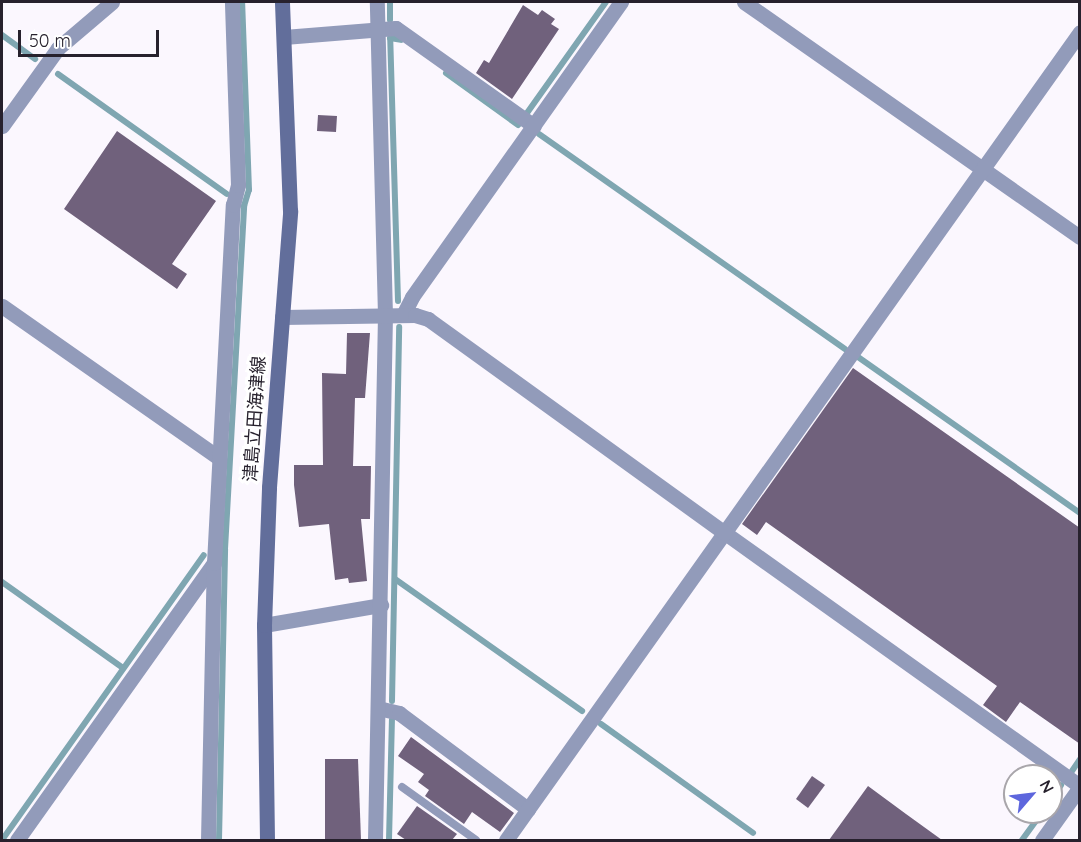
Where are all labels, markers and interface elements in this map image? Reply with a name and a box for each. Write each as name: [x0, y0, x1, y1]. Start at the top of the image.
scale bar: [21, 18, 162, 56]
text: 50 m: [29, 29, 71, 52]
street label: 津島立田海津線: [240, 355, 270, 483]
north arrow: [1003, 764, 1063, 824]
text: N: [1036, 777, 1059, 796]

